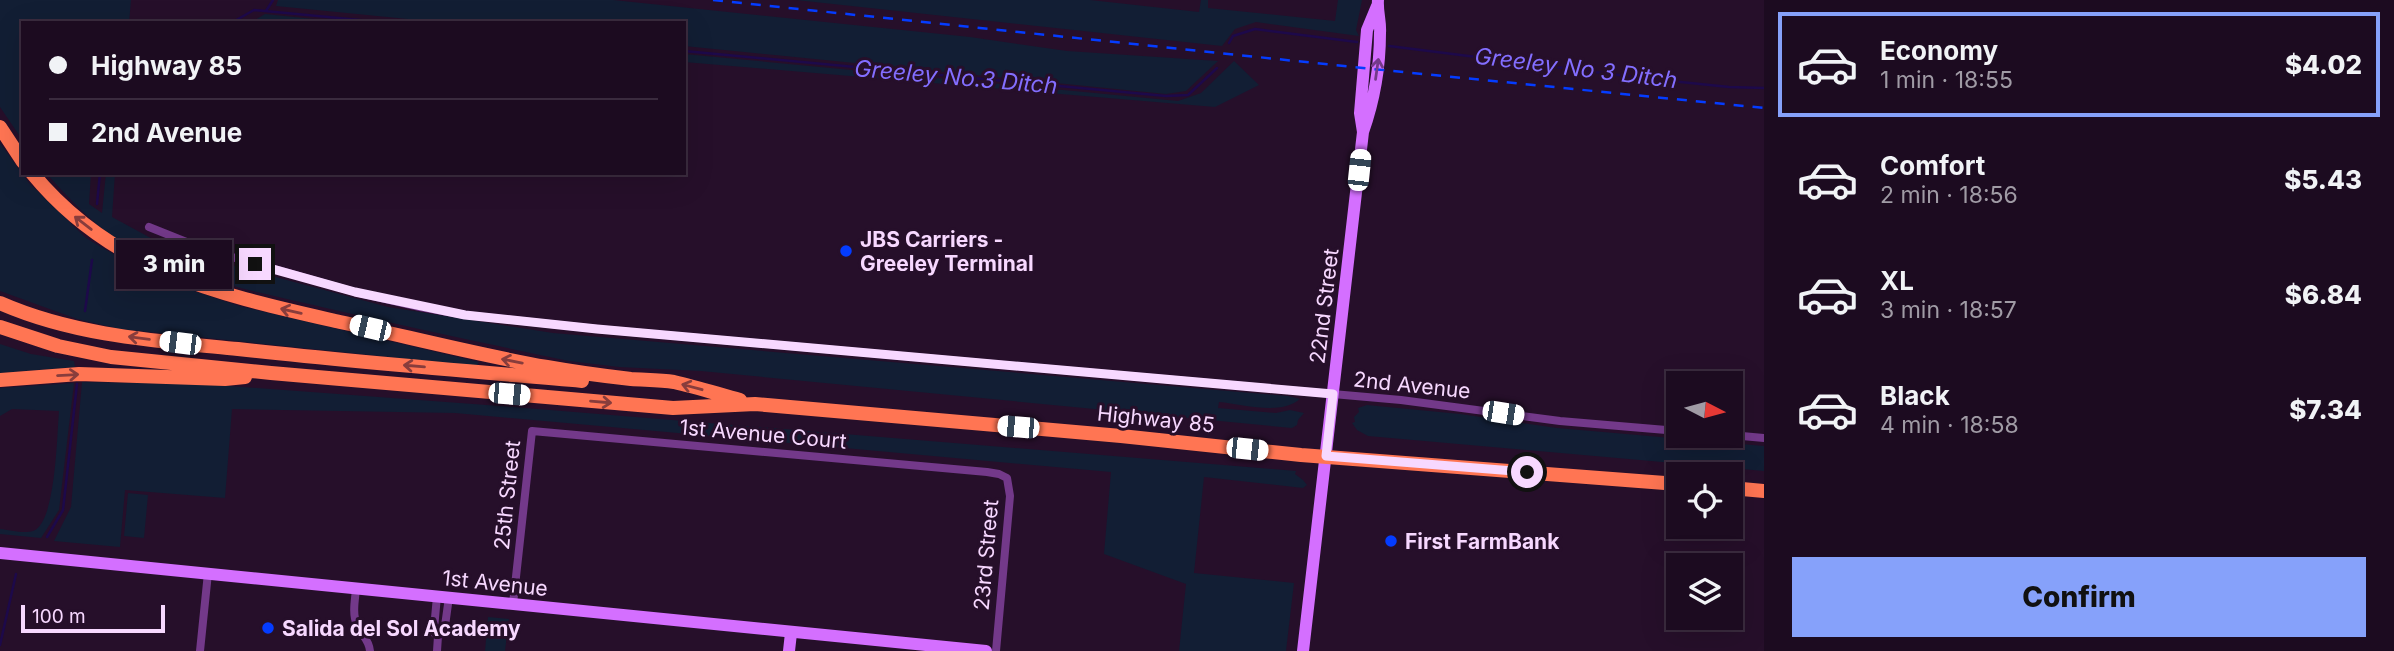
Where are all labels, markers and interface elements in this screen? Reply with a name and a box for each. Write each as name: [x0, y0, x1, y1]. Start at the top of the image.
icon: car: [1796, 33, 1859, 96]
text: Economy: [1880, 35, 1998, 66]
water label: Greeley No 3 Ditch: [1473, 42, 1679, 94]
text: $4.02: [2285, 49, 2362, 80]
text: Highway 85: [91, 50, 242, 81]
water label: Greeley No.3 Ditch: [853, 54, 1059, 100]
one-way arrow: [1371, 58, 1384, 81]
text: 1 min · 18:55: [1880, 66, 2013, 94]
text: 2nd Avenue: [91, 117, 242, 148]
car: [1347, 148, 1372, 192]
icon: car: [1796, 148, 1859, 211]
text: Comfort: [1880, 150, 1985, 181]
text: $5.43: [2284, 164, 2362, 195]
text: 2 min · 18:56: [1880, 181, 2018, 209]
one-way arrow: [74, 216, 93, 231]
place label: JBS Carriers - Greeley Terminal: [860, 227, 1034, 276]
callout: 3 min: [115, 240, 230, 288]
marker: JBS Carriers - Greeley Terminal: [838, 243, 854, 259]
street label: 22nd Street: [1305, 247, 1343, 365]
route end: [239, 248, 271, 280]
text: 3 min: [143, 250, 205, 278]
icon: car: [1796, 263, 1859, 326]
text: XL: [1880, 265, 1914, 296]
text: $6.84: [2285, 279, 2362, 310]
text: 3 min · 18:57: [1880, 296, 2017, 324]
one-way arrow: [280, 303, 302, 316]
car: [348, 313, 393, 343]
car: [158, 330, 203, 356]
one-way arrow: [128, 332, 151, 345]
one-way arrow: [501, 353, 524, 367]
one-way arrow: [403, 360, 426, 373]
street label: 2nd Avenue: [1352, 366, 1472, 404]
one-way arrow: [56, 368, 79, 381]
north arrow: [1666, 371, 1743, 448]
map controls: [1666, 371, 1743, 630]
icon: car: [1796, 378, 1859, 441]
one-way arrow: [681, 380, 704, 393]
text: Black: [1880, 380, 1950, 411]
car: [488, 382, 531, 406]
text: $7.34: [2289, 394, 2362, 425]
one-way arrow: [590, 396, 612, 409]
car: [1481, 399, 1526, 427]
street label: Highway 85: [1096, 400, 1216, 438]
text: 4 min · 18:58: [1880, 411, 2019, 439]
street label: 1st Avenue Court: [678, 414, 848, 454]
car: [997, 415, 1040, 439]
car: [1226, 436, 1269, 462]
street label: 25th Street: [489, 439, 525, 551]
route start: [1511, 456, 1543, 488]
button: locate: [1666, 462, 1743, 539]
street label: 23rd Street: [969, 498, 1003, 612]
place label: First FarmBank: [1405, 529, 1560, 554]
marker: First FarmBank: [1383, 533, 1399, 549]
button: layers: [1666, 553, 1743, 630]
button: Confirm: [1792, 557, 2366, 637]
street label: 1st Avenue: [441, 565, 549, 601]
scale bar: [21, 602, 164, 634]
text: 100 m: [32, 605, 86, 628]
place label: Salida del Sol Academy: [282, 616, 521, 641]
marker: Salida del Sol Academy: [260, 620, 276, 636]

